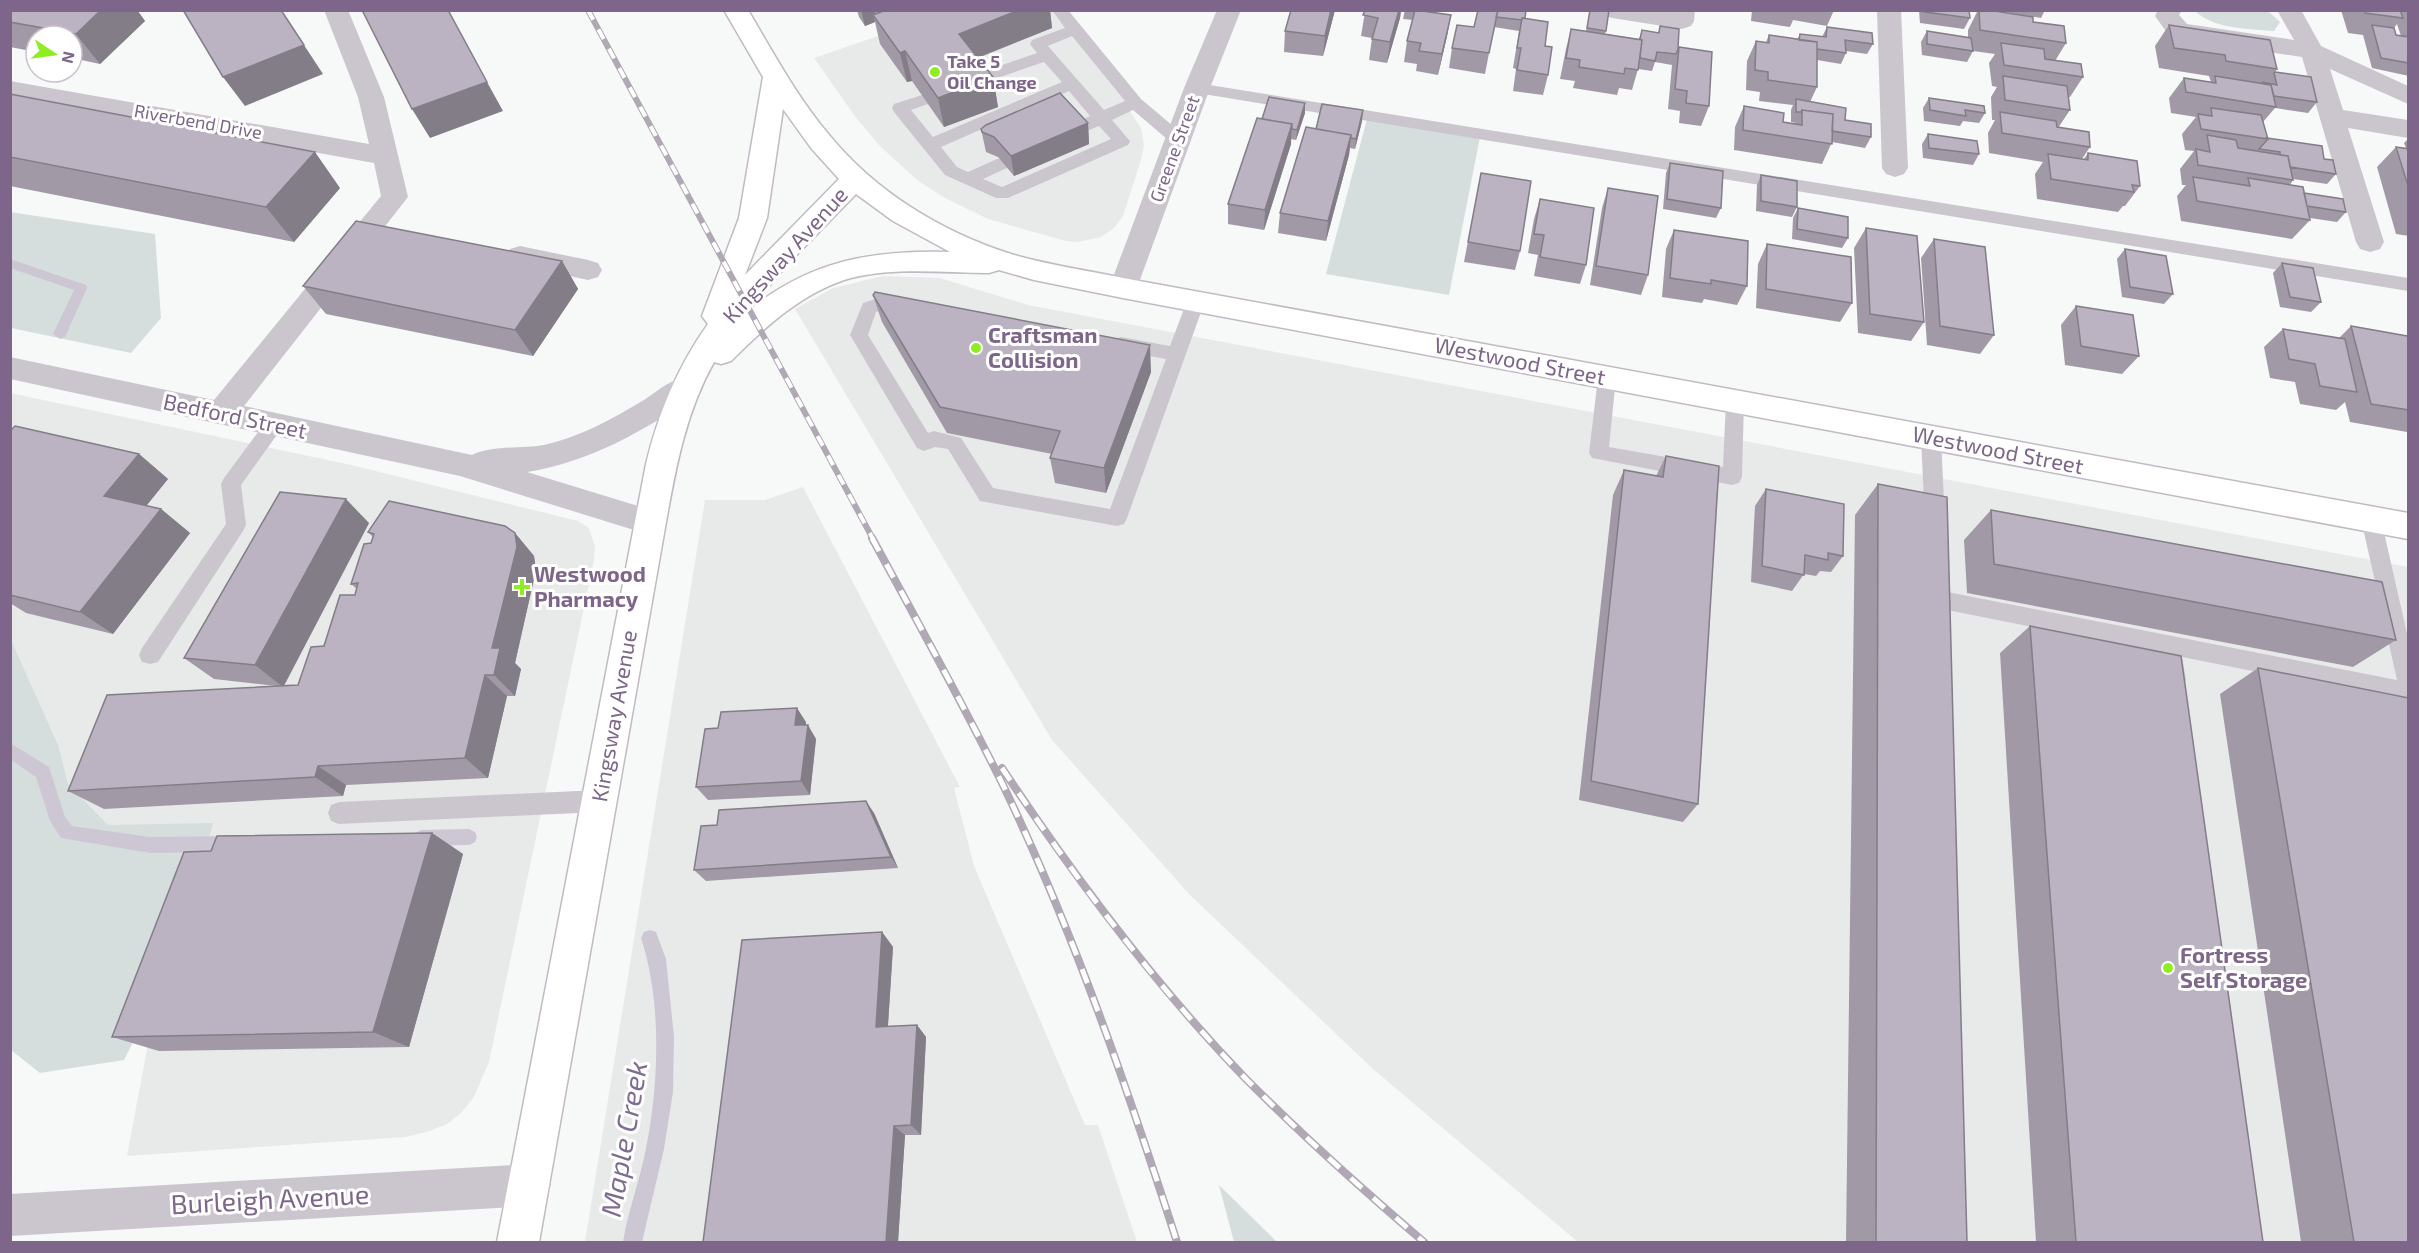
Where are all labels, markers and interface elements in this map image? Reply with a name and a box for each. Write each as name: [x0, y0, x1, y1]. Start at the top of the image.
north arrow: [24, 24, 84, 84]
text: N: [59, 50, 80, 65]
place label: Take 5 Oil Change: [947, 50, 1037, 93]
marker: Take 5 Oil Change: [928, 65, 942, 79]
street label: Greene Street: [1145, 92, 1204, 205]
street label: Riverbend Drive: [133, 99, 264, 143]
street label: Kingsway Avenue: [716, 181, 852, 328]
place label: Craftsman Collision: [988, 321, 1098, 372]
street label: Westwood Street: [1433, 331, 1608, 389]
marker: Craftsman Collision: [969, 341, 983, 355]
street label: Bedford Street: [161, 387, 309, 443]
street label: Westwood Street: [1911, 420, 2086, 478]
place label: Westwood Pharmacy: [534, 560, 646, 612]
marker: Westwood Pharmacy: [515, 580, 529, 594]
street label: Kingsway Avenue: [585, 628, 641, 804]
place label: Fortress Self Storage: [2180, 941, 2307, 992]
marker: Fortress Self Storage: [2161, 961, 2175, 975]
water label: Maple Creek: [593, 1058, 653, 1219]
street label: Burleigh Avenue: [170, 1177, 370, 1220]

